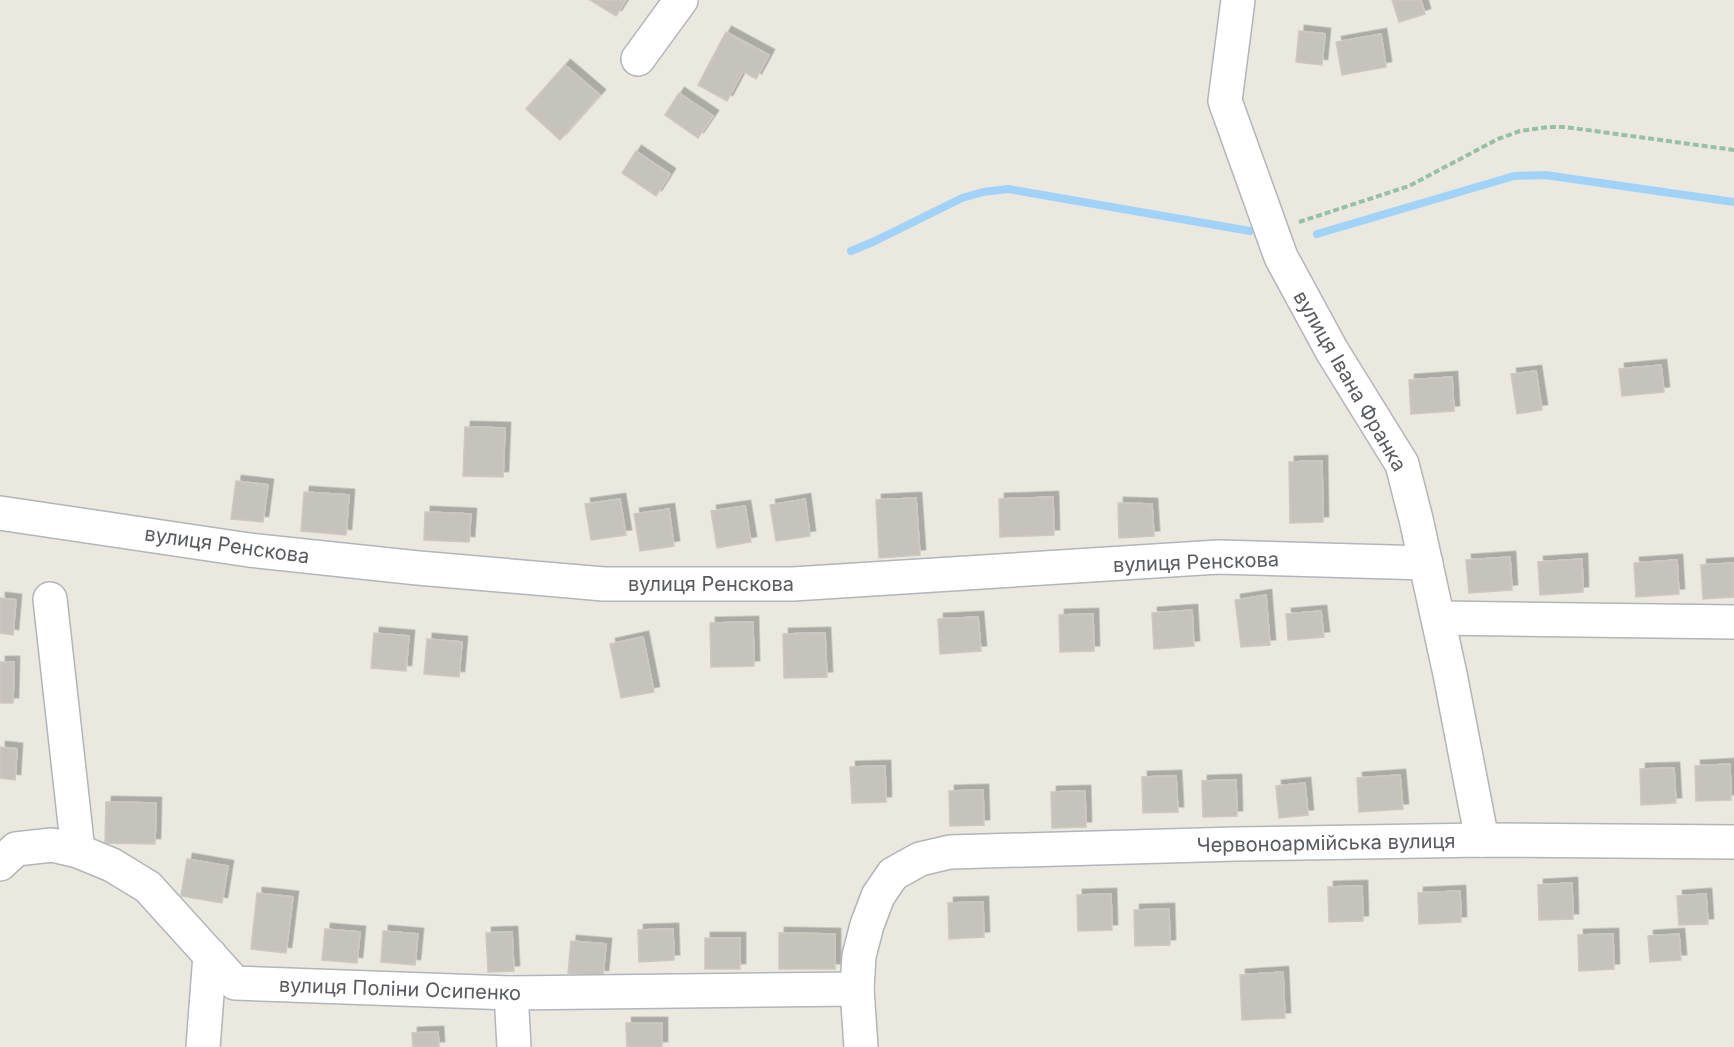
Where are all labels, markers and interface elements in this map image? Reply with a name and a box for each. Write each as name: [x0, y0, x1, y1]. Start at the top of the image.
street label: вулиця Івана Франка: [1289, 287, 1411, 475]
street label: вулиця Ренскова: [143, 522, 311, 568]
street label: вулиця Ренскова: [1113, 547, 1279, 577]
street label: вулиця Ренскова: [628, 572, 794, 596]
street label: Червоноармійська вулиця: [1196, 829, 1456, 857]
street label: вулиця Поліни Осипенко: [279, 973, 521, 1005]

